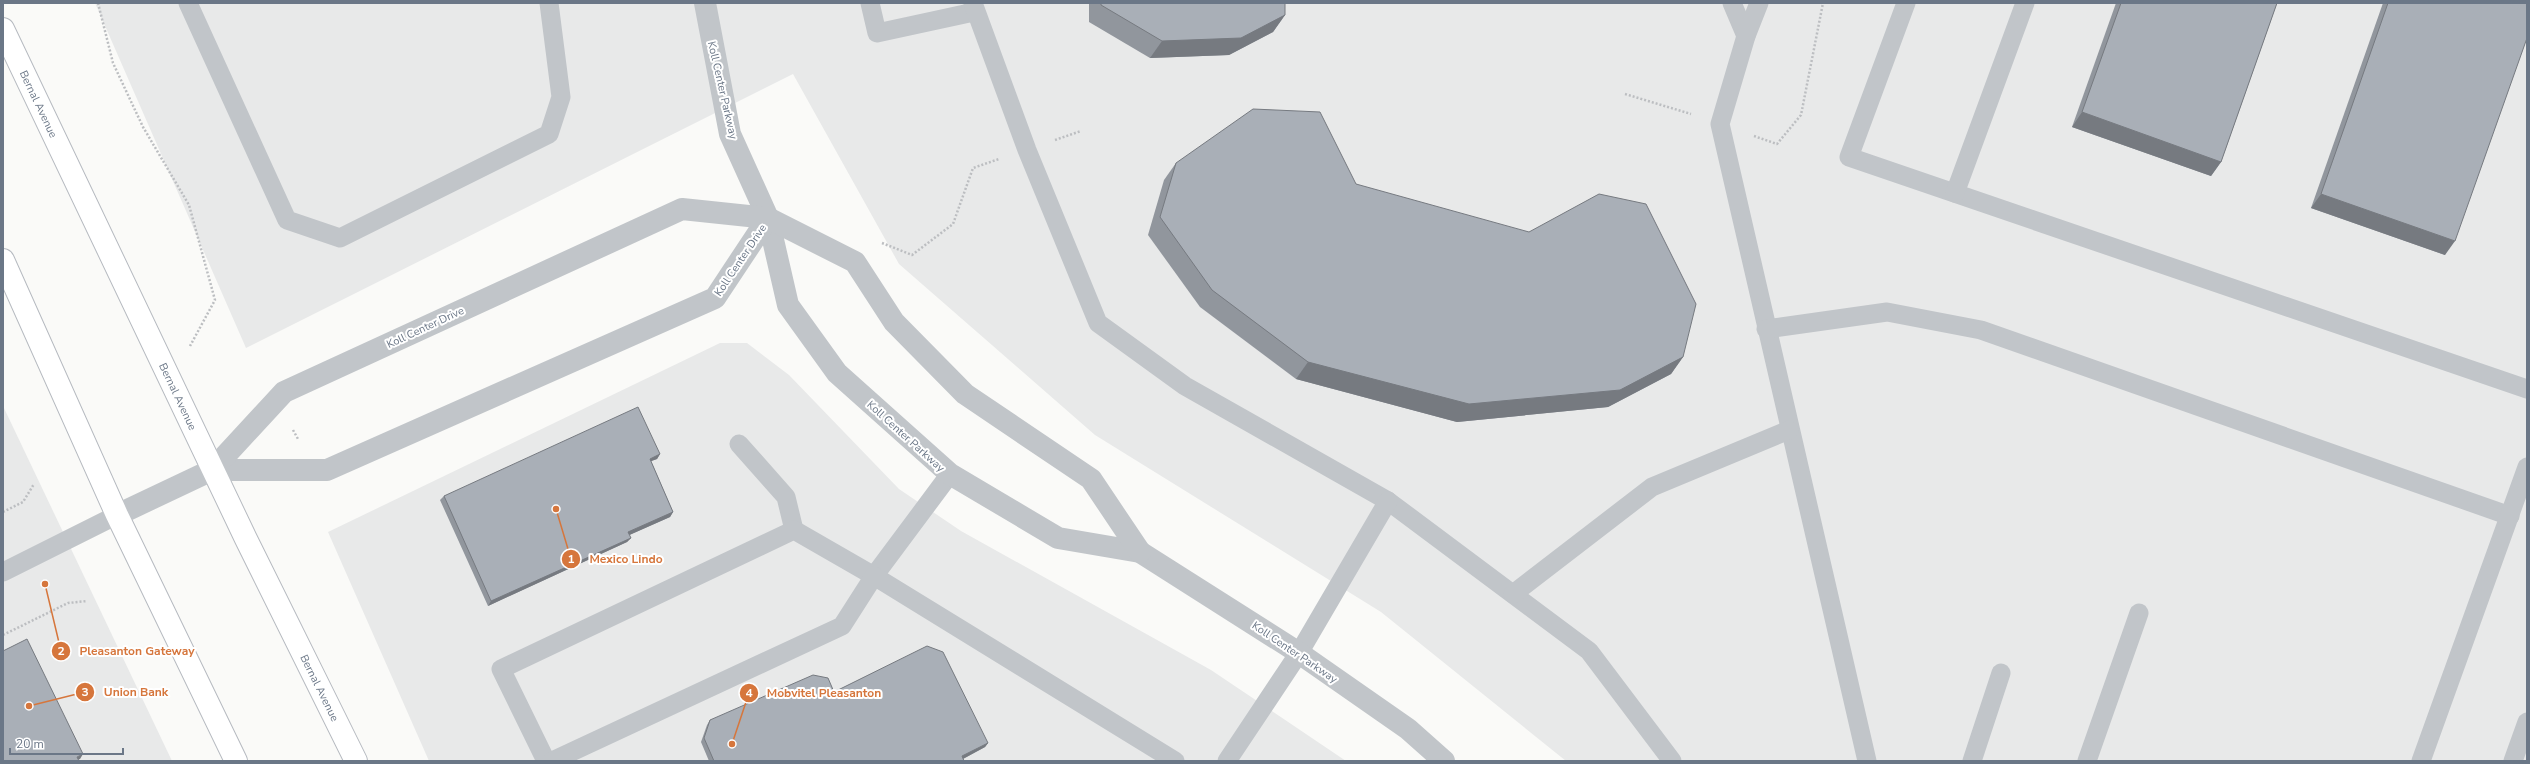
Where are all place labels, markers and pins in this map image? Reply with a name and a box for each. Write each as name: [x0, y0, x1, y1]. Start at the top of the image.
callout: Mexico Lindo: [561, 547, 670, 571]
callout: Pleasanton Gateway: [51, 639, 202, 663]
callout: Union Bank: [75, 680, 176, 704]
callout: Mobvitel Pleasanton: [739, 681, 889, 705]

